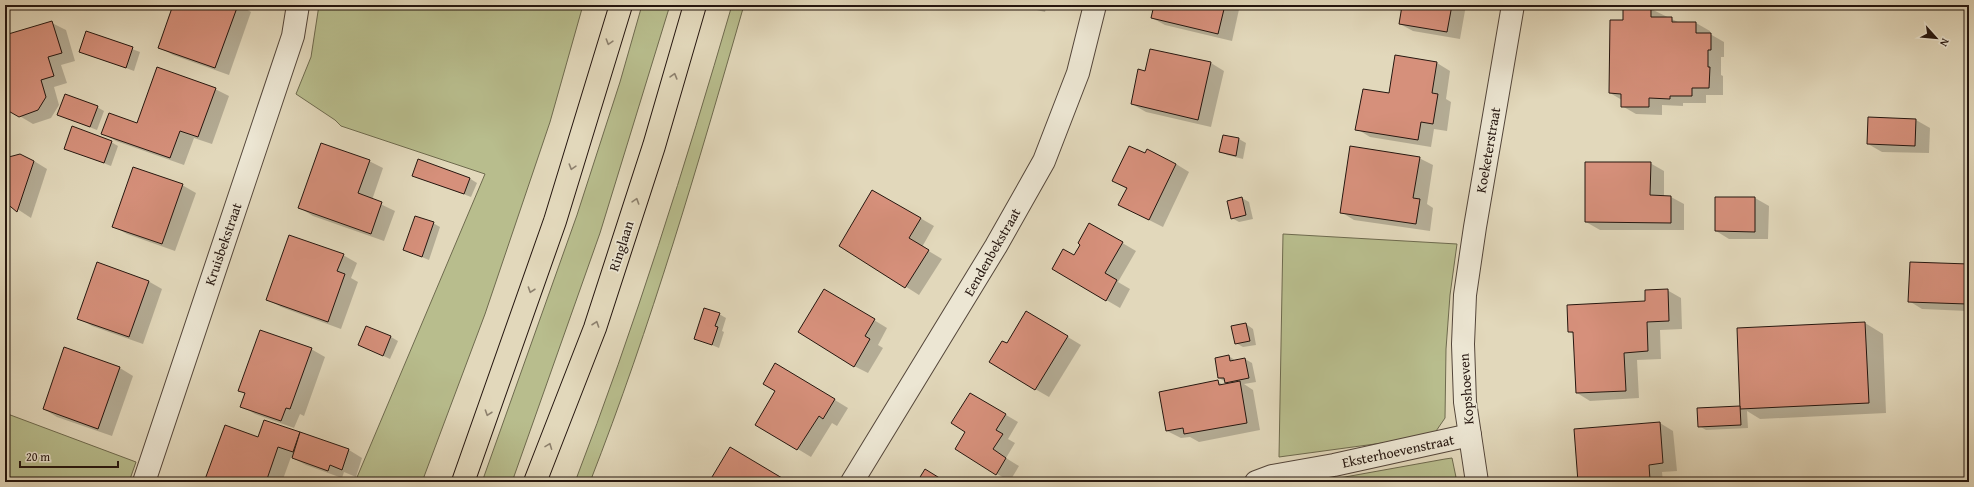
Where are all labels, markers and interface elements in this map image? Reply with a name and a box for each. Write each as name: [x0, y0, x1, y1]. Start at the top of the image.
north arrow: [1916, 18, 1956, 58]
text: N: [1936, 36, 1954, 50]
one-way arrow: [605, 39, 614, 46]
one-way arrow: [669, 73, 678, 80]
street label: Koeketerstraat: [1471, 105, 1505, 195]
one-way arrow: [568, 163, 577, 170]
one-way arrow: [631, 197, 640, 204]
street label: Kruisbekstraat: [199, 200, 247, 288]
street label: Eendenbekstraat: [959, 204, 1025, 300]
street label: Ringlaan: [603, 218, 639, 274]
one-way arrow: [527, 287, 536, 294]
one-way arrow: [591, 321, 599, 328]
street label: Kopshoeven: [1454, 353, 1478, 425]
one-way arrow: [484, 409, 493, 416]
street label: Eksterhoevenstraat: [1340, 429, 1456, 473]
one-way arrow: [545, 442, 553, 449]
scale bar: [20, 443, 118, 469]
text: 20 m: [26, 448, 50, 465]

